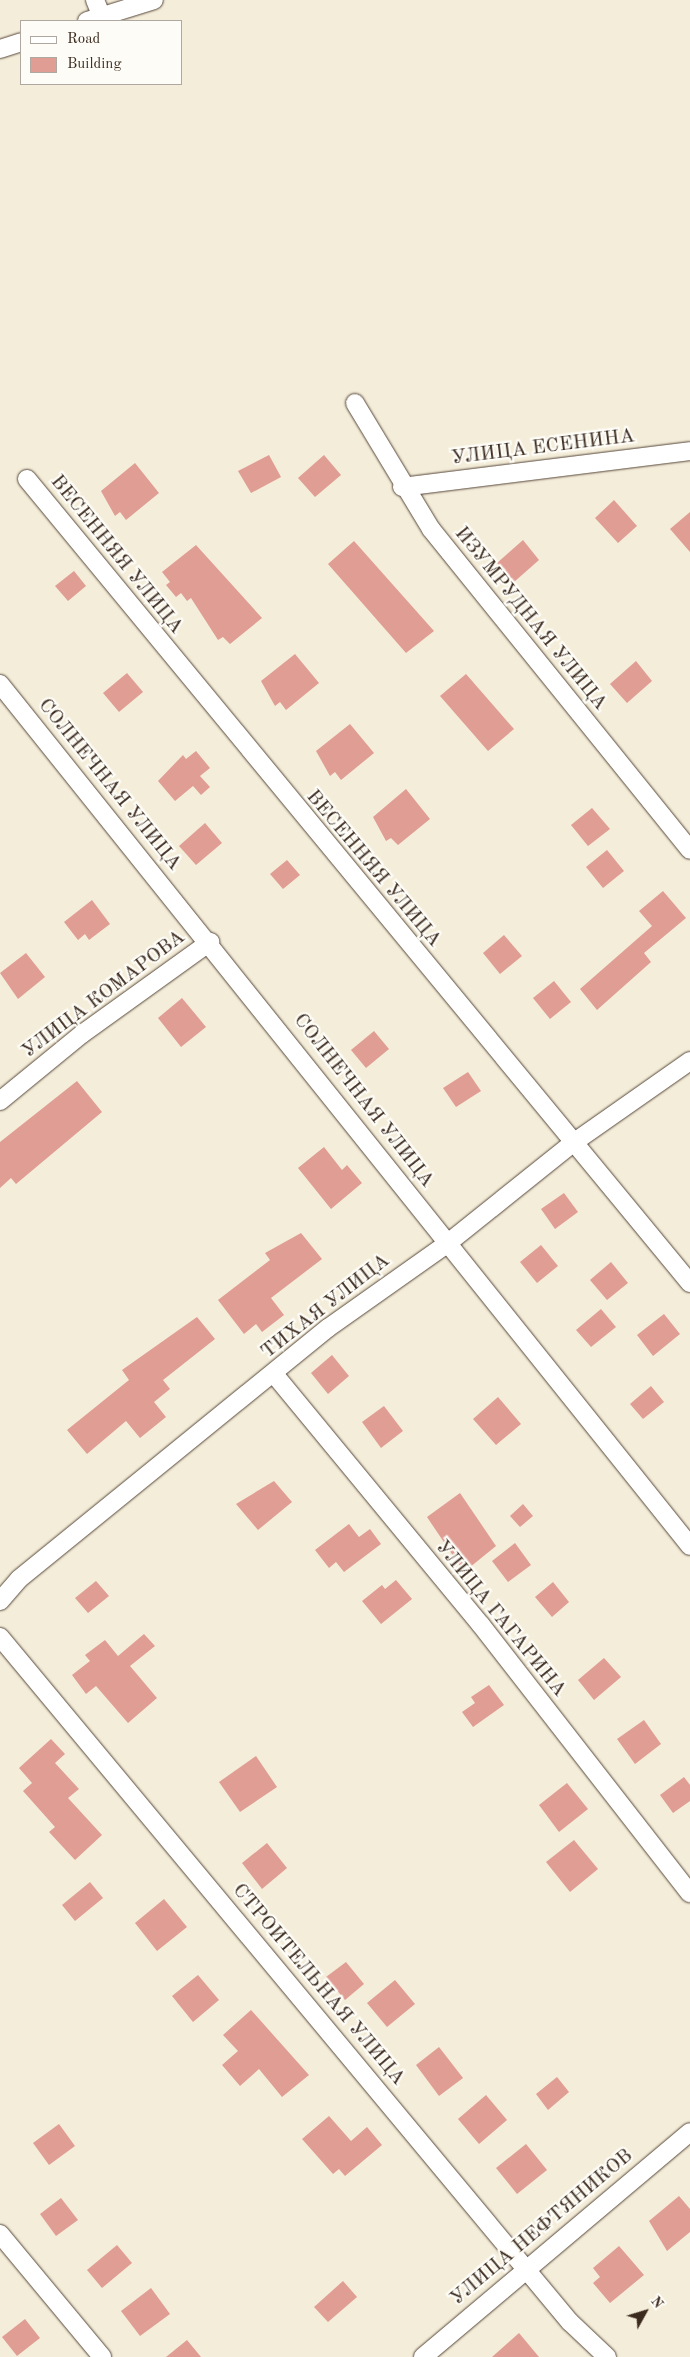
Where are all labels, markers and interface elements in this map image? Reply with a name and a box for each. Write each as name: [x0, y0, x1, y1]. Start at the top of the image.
legend: [20, 20, 182, 85]
text: Road: [67, 32, 100, 47]
text: Building: [67, 57, 122, 72]
street label: УЛИЦА ЕСЕНИНА: [450, 425, 636, 471]
street label: ВЕСЕННЯЯ УЛИЦА: [44, 471, 188, 639]
street label: ИЗУМРУДНАЯ УЛИЦА: [449, 522, 611, 716]
street label: СОЛНЕЧНАЯ УЛИЦА: [32, 694, 186, 876]
street label: ВЕСЕННЯЯ УЛИЦА: [300, 786, 446, 952]
street label: УЛИЦА КОМАРОВА: [18, 926, 190, 1064]
street label: СОЛНЕЧНАЯ УЛИЦА: [288, 1009, 438, 1193]
street label: ТИХАЯ УЛИЦА: [257, 1249, 395, 1365]
street label: УЛИЦА ГАГАРИНА: [429, 1536, 571, 1702]
street label: СТРОИТЕЛЬНАЯ УЛИЦА: [227, 1879, 409, 2091]
street label: УЛИЦА НЕФТЯНИКОВ: [446, 2145, 638, 2311]
north arrow: [620, 2287, 670, 2337]
text: N: [648, 2294, 665, 2311]

